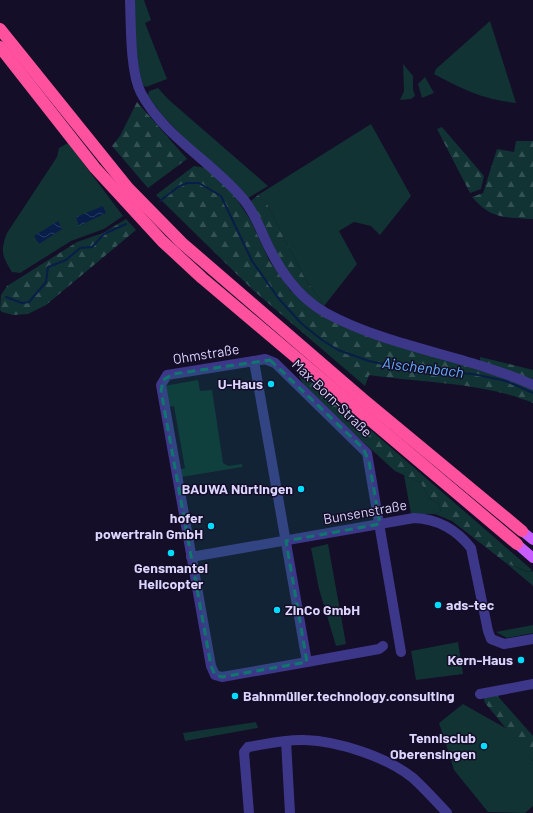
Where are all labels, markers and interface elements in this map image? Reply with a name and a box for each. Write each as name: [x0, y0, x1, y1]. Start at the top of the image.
street label: Ohmstraße: [171, 340, 240, 367]
water label: Aischenbach: [381, 353, 465, 381]
street label: Max-Born-Straße: [289, 355, 376, 440]
place label: U-Haus: [218, 375, 263, 392]
marker: U-Haus: [266, 379, 276, 389]
place label: BAUWA Nürtingen: [182, 480, 293, 497]
marker: BAUWA Nürtingen: [296, 484, 306, 494]
street label: Bunsenstraße: [322, 496, 408, 527]
place label: hofer powertrain GmbH: [95, 509, 204, 542]
marker: hofer powertrain GmbH: [206, 521, 216, 531]
marker: Gensmantel Helicopter: [166, 548, 176, 558]
place label: Gensmantel Helicopter: [134, 559, 208, 592]
place label: ads-tec: [446, 596, 495, 613]
marker: ads-tec: [433, 600, 443, 610]
place label: ZinCo GmbH: [285, 601, 360, 618]
marker: ZinCo GmbH: [272, 605, 282, 615]
place label: Kern-Haus: [448, 651, 513, 668]
marker: Kern-Haus: [516, 655, 526, 665]
place label: Bahnmüller.technology.consulting: [243, 687, 455, 704]
marker: Bahnmüller.technology.consulting: [230, 691, 240, 701]
place label: Tennisclub Oberensingen: [390, 729, 476, 762]
marker: Tennisclub Oberensingen: [479, 741, 489, 751]

